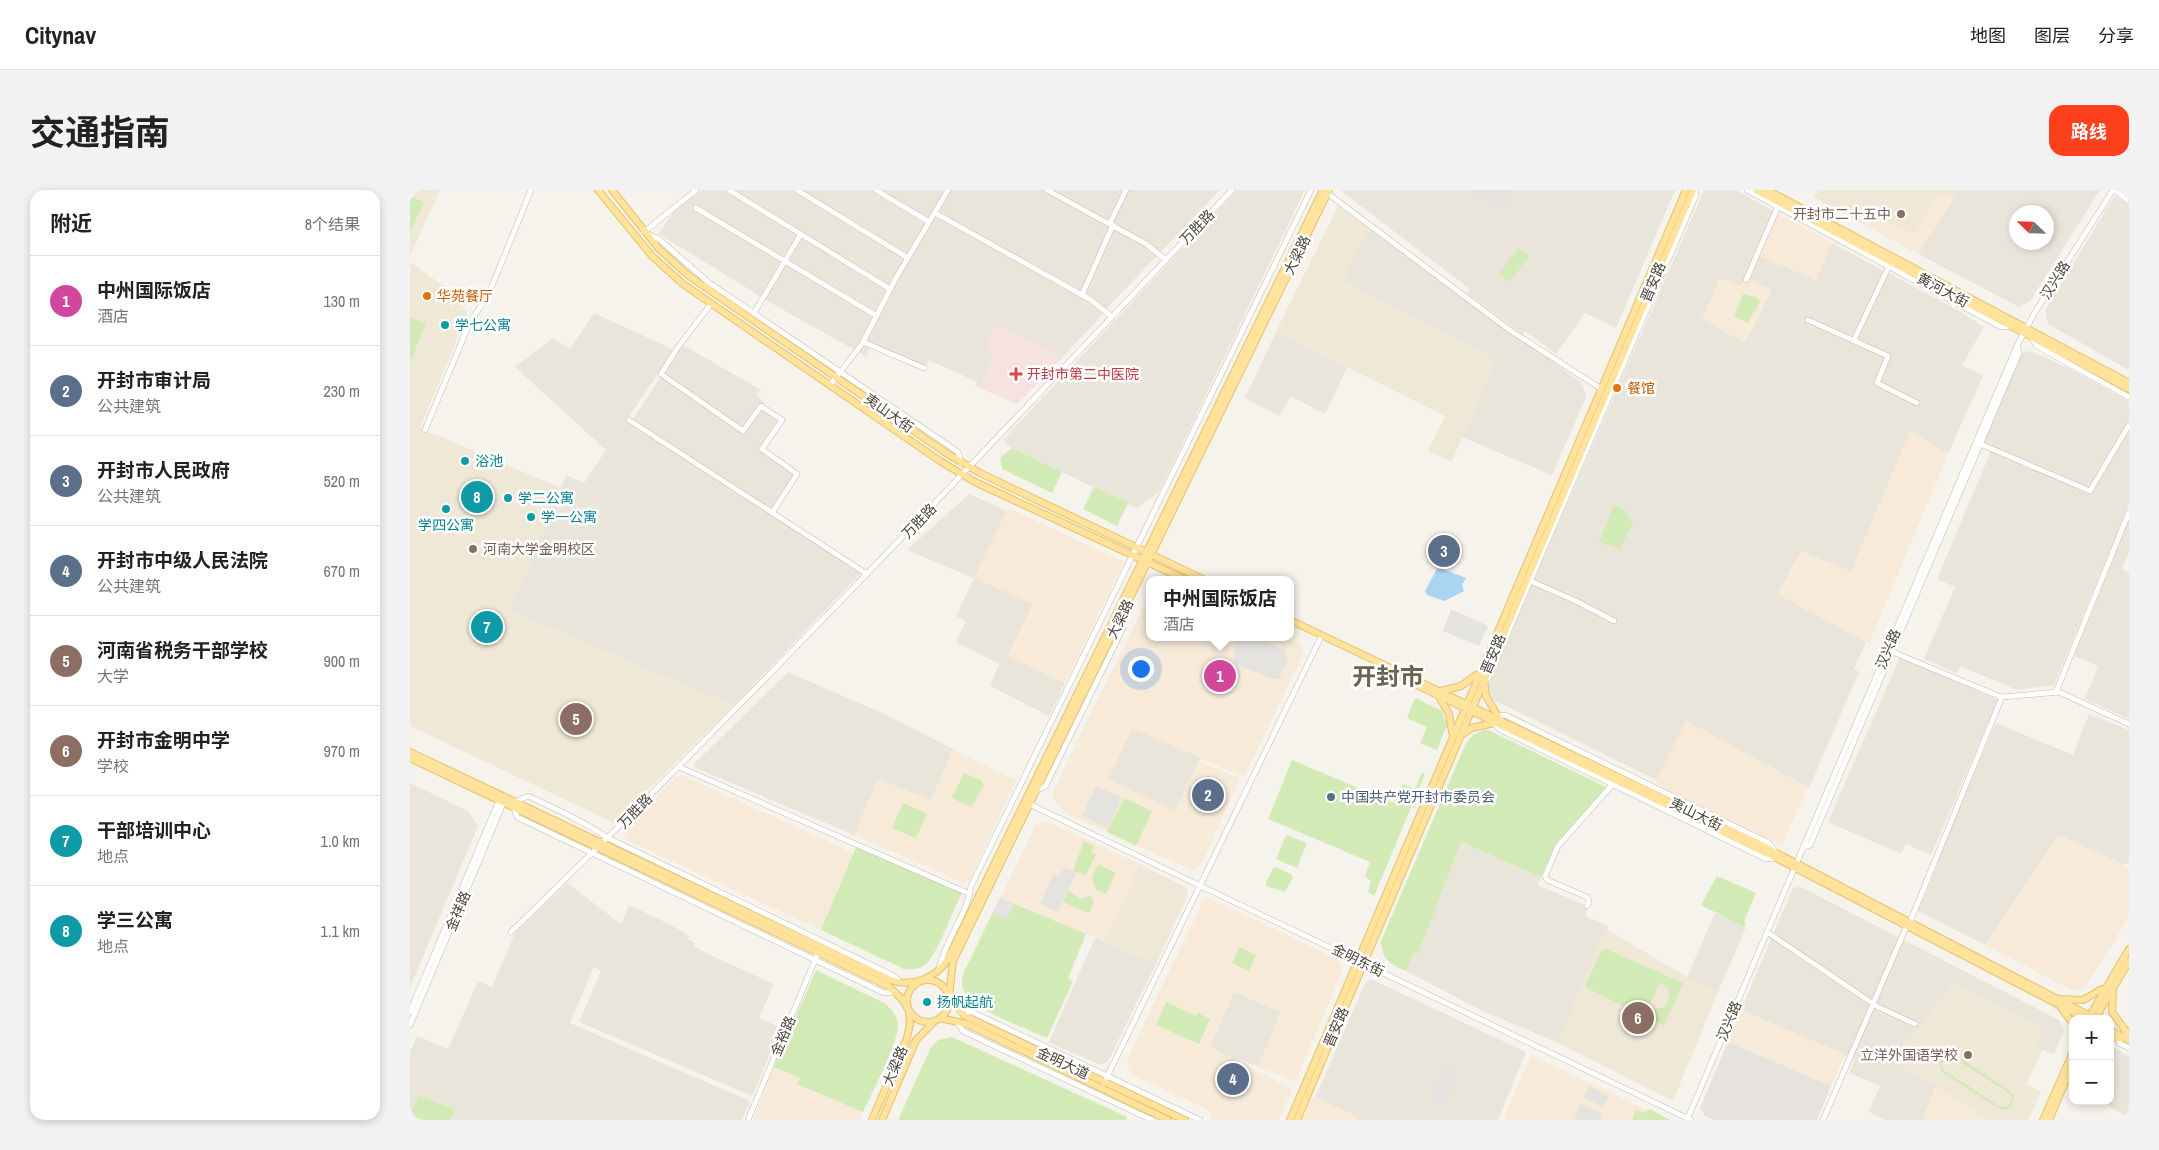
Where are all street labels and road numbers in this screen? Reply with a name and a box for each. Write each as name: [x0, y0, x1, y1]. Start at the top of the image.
street label: 万胜路: [1176, 206, 1218, 248]
street label: 大梁路: [1280, 232, 1314, 278]
street label: 汉兴路: [2036, 257, 2074, 303]
street label: 晋安路: [1637, 259, 1669, 305]
street label: 黄河大街: [1914, 269, 1972, 311]
street label: 夷山大街: [861, 390, 917, 436]
street label: 万胜路: [898, 500, 940, 542]
street label: 大梁路: [1103, 596, 1137, 642]
street label: 汉兴路: [1872, 626, 1904, 672]
street label: 晋安路: [1477, 631, 1509, 677]
street label: 万胜路: [614, 790, 656, 832]
street label: 夷山大街: [1667, 794, 1725, 834]
street label: 金祥路: [442, 888, 474, 934]
street label: 金明东街: [1329, 940, 1387, 980]
street label: 汉兴路: [1713, 998, 1745, 1044]
street label: 晋安路: [1320, 1004, 1352, 1050]
street label: 金裕路: [767, 1013, 799, 1059]
street label: 大梁路: [879, 1043, 911, 1089]
street label: 金明大道: [1034, 1043, 1092, 1083]

